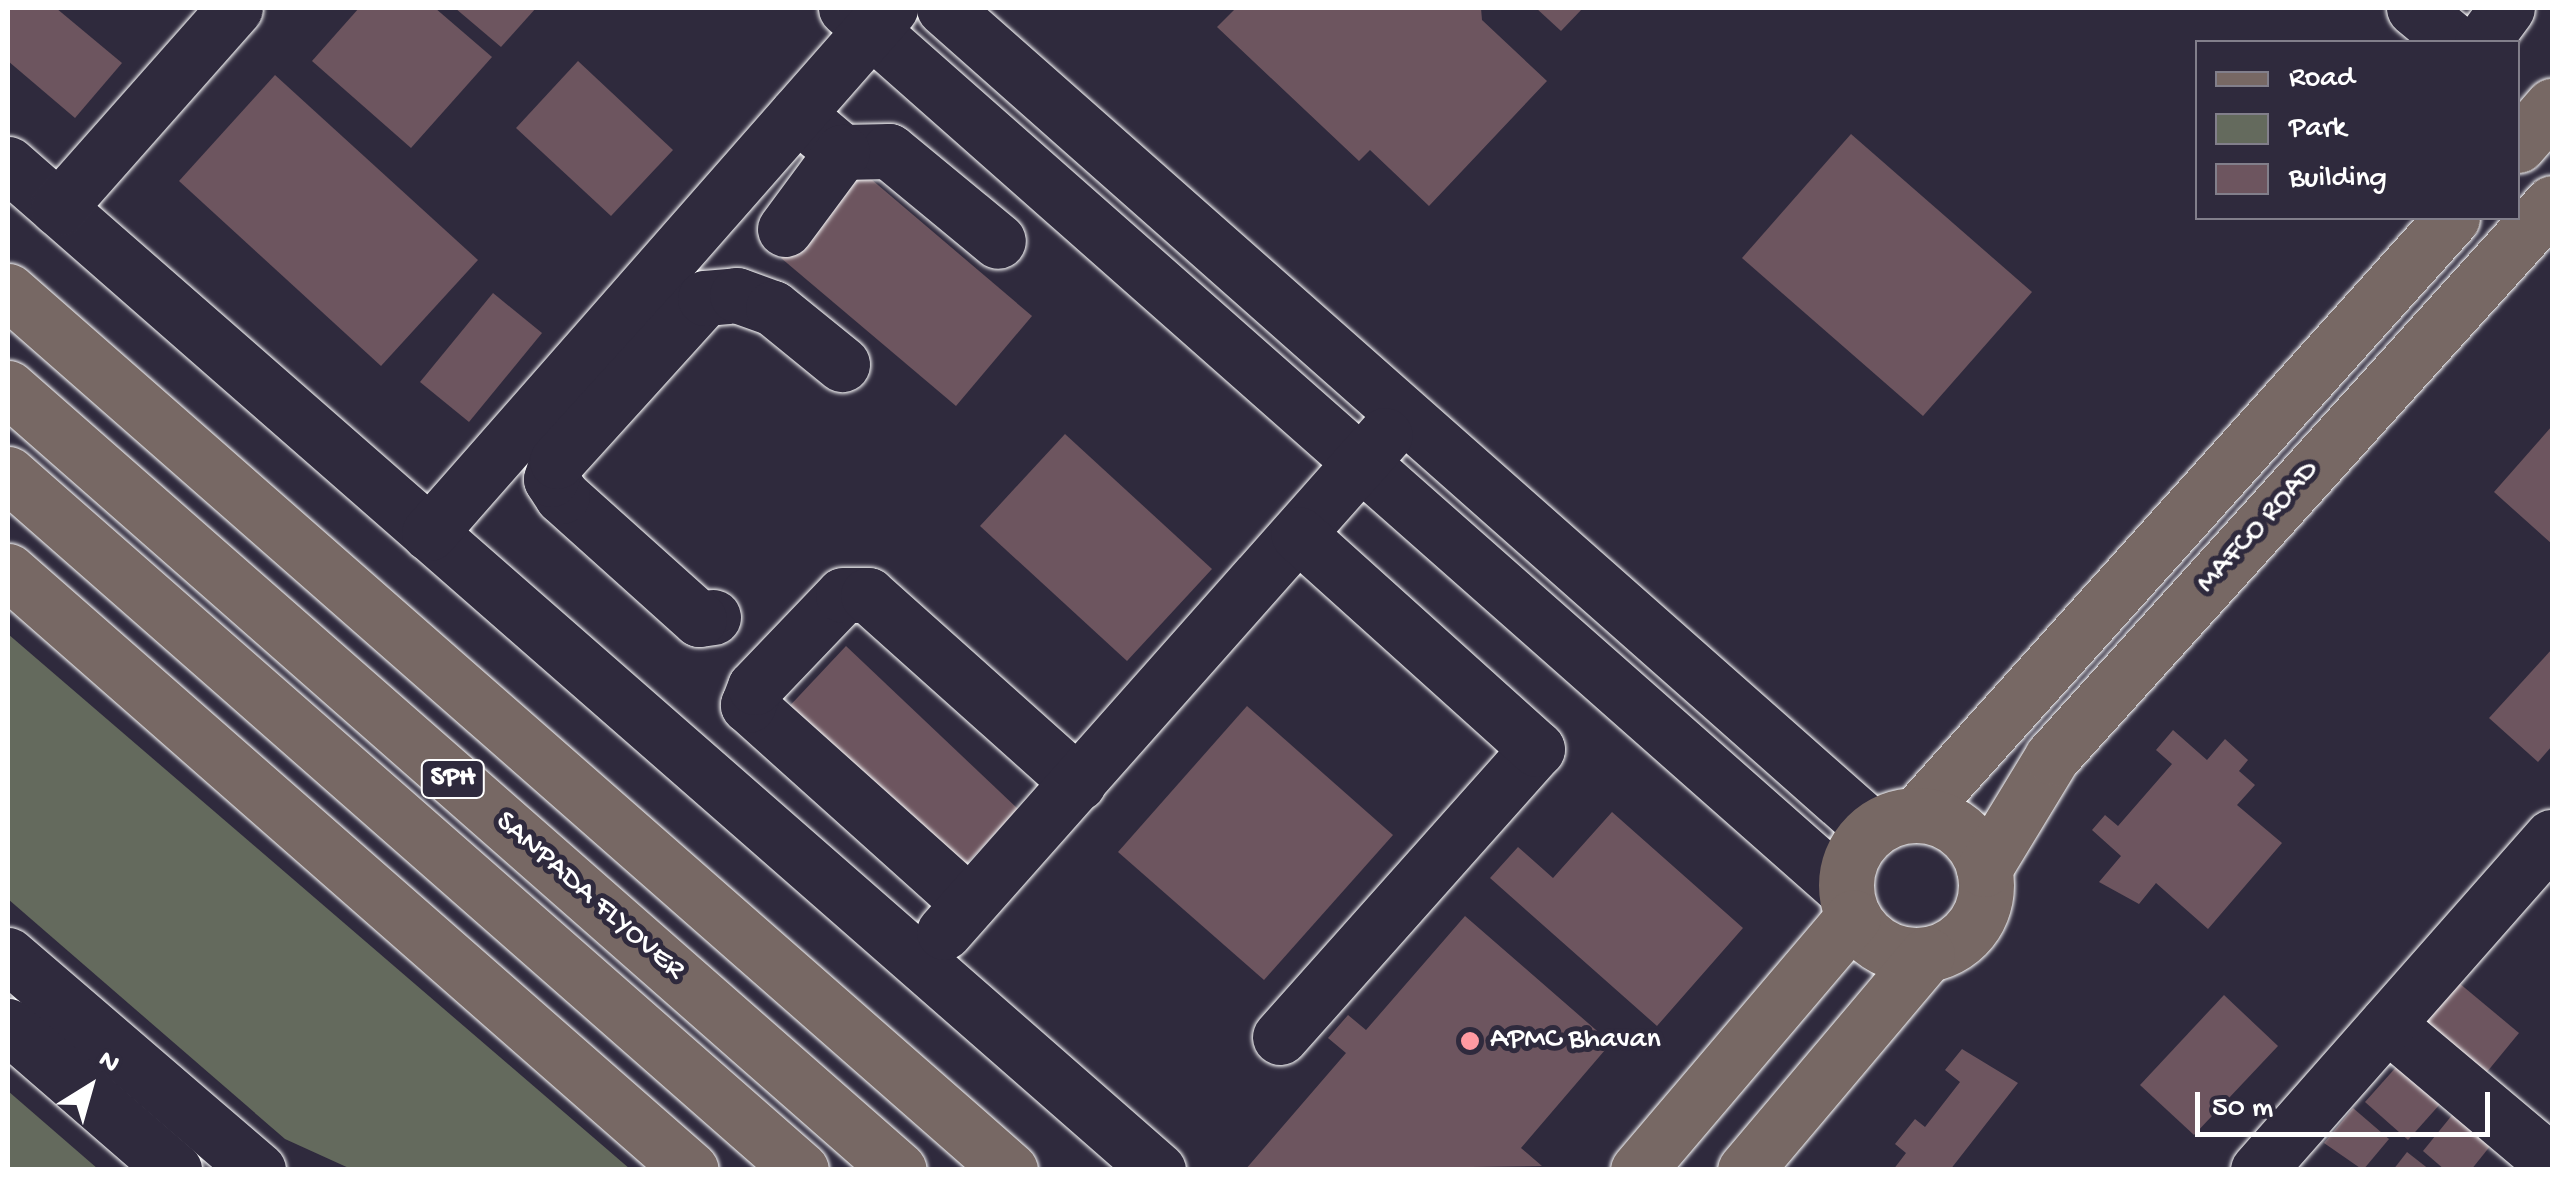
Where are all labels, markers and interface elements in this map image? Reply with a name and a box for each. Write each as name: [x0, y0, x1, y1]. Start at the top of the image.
legend: [2195, 40, 2520, 220]
text: Road: [2289, 62, 2355, 97]
text: Park: [2289, 112, 2346, 147]
text: Building: [2289, 162, 2387, 197]
street label: MAFCO ROAD: [2190, 454, 2328, 602]
road number: SPH: [420, 756, 486, 802]
street label: SANPADA FLYOVER: [487, 805, 691, 989]
place label: APMC Bhavan: [1490, 1023, 1661, 1059]
marker: APMC Bhavan: [1459, 1030, 1481, 1052]
north arrow: [40, 1037, 140, 1137]
text: N: [91, 1044, 126, 1081]
scale bar: [2200, 1072, 2495, 1134]
text: 50 m: [2212, 1092, 2273, 1127]

